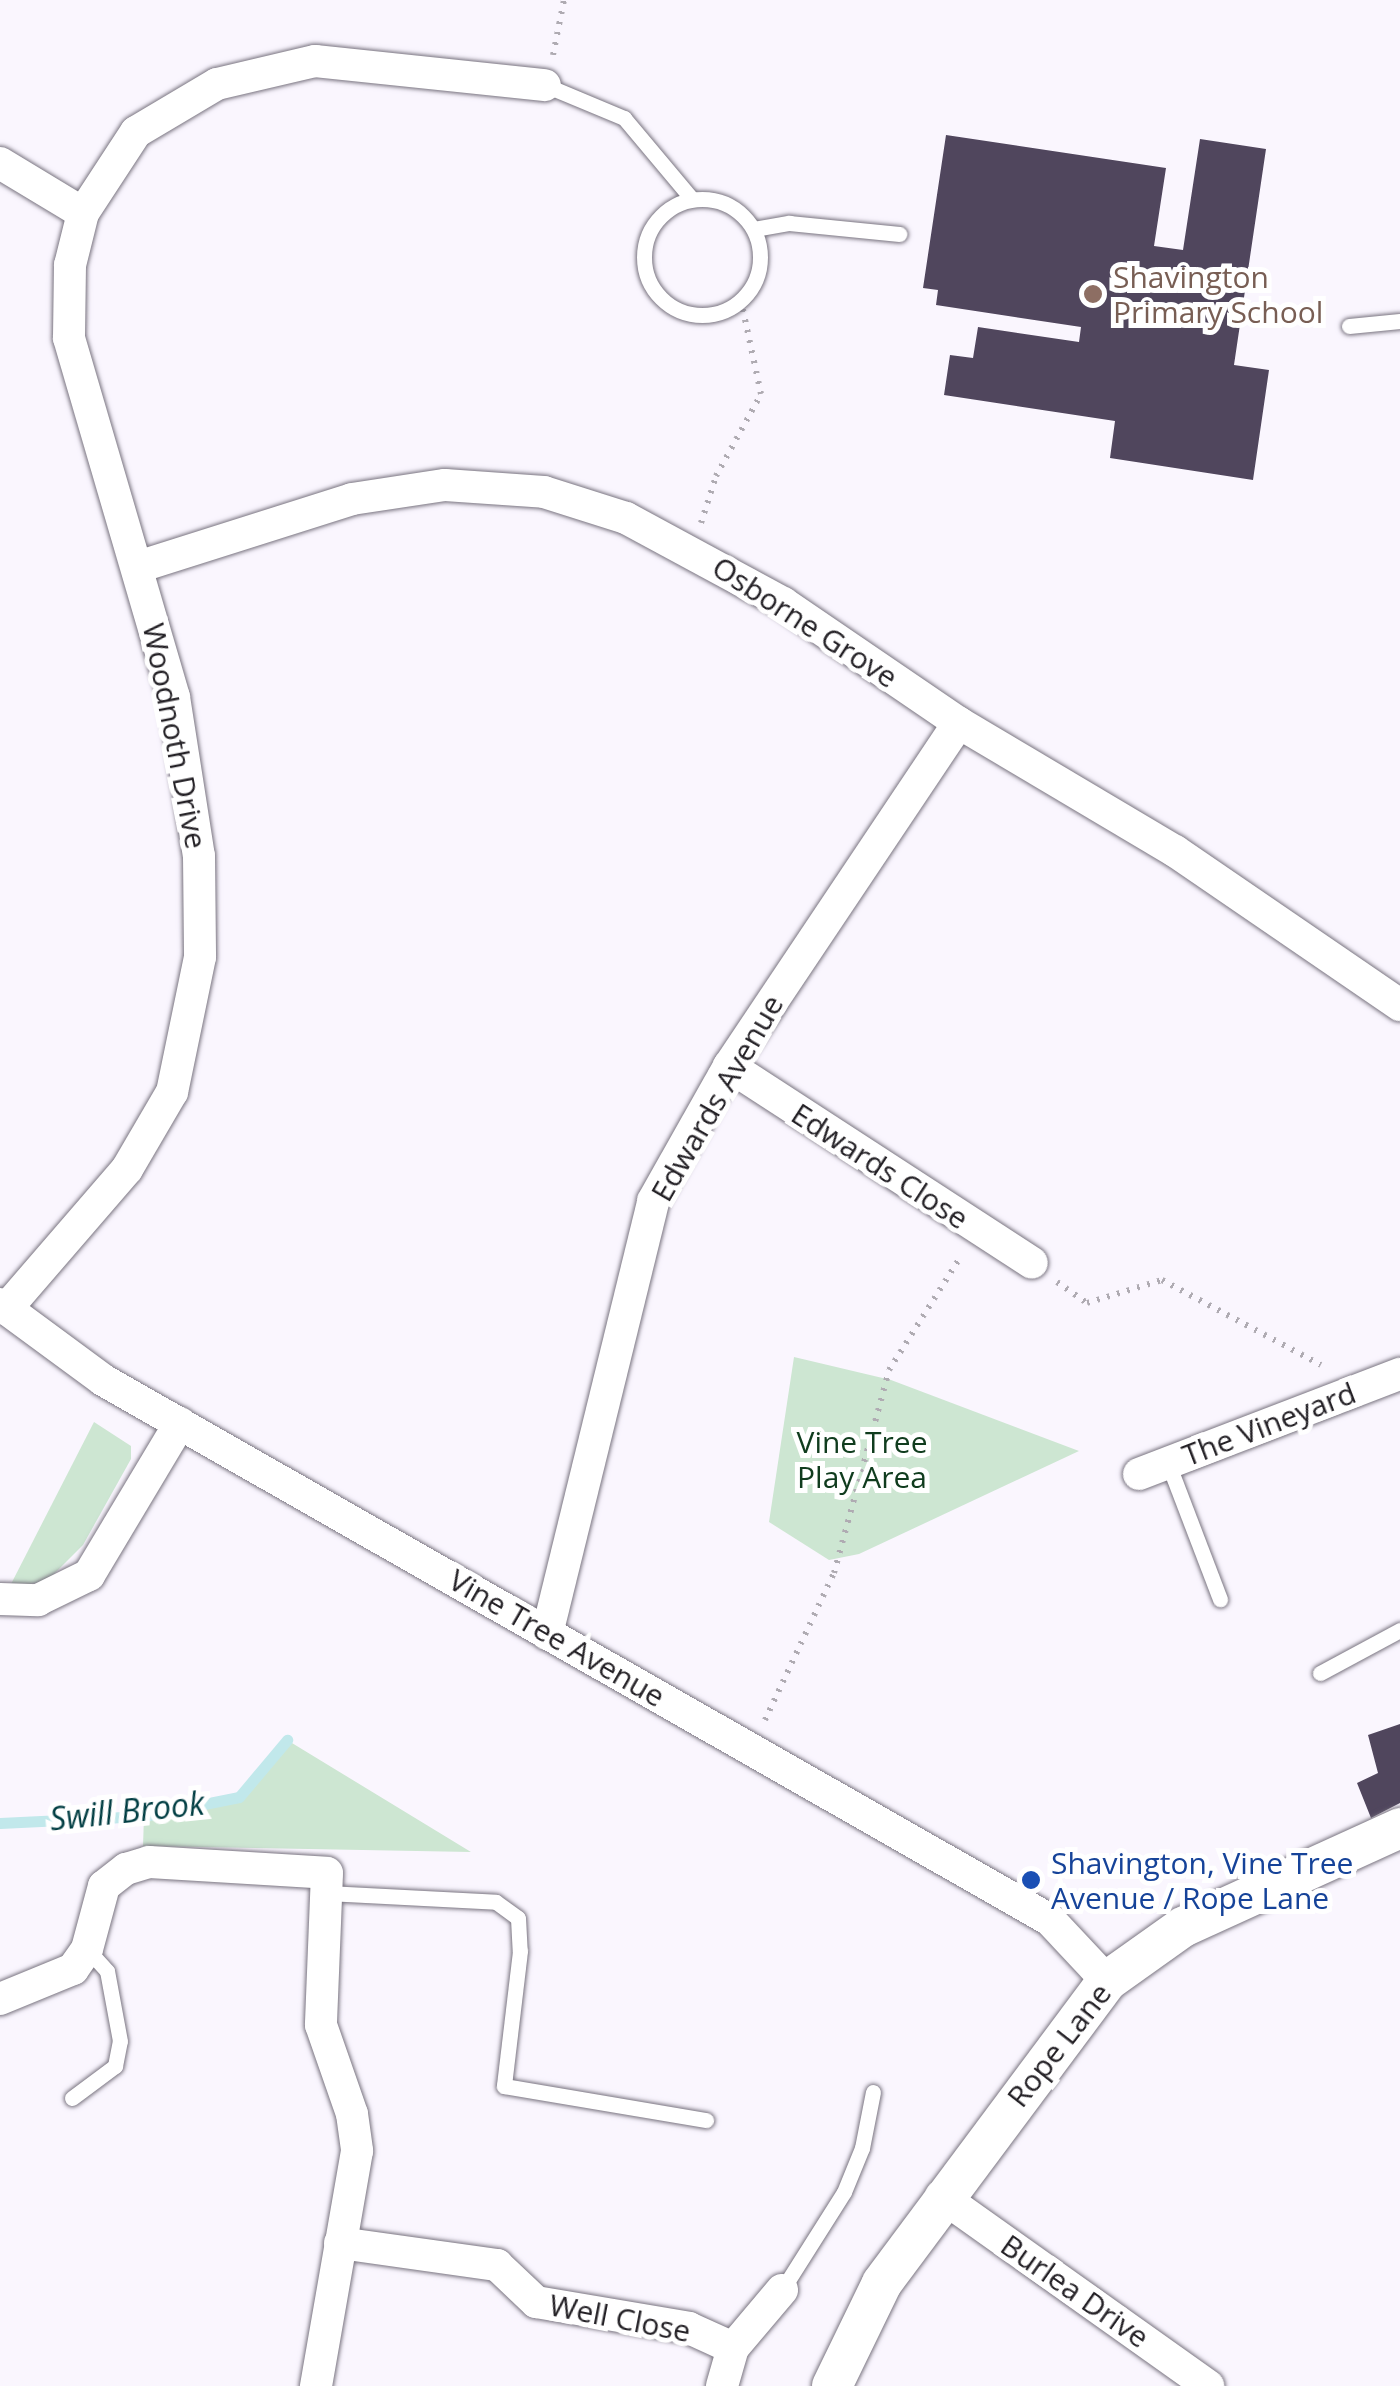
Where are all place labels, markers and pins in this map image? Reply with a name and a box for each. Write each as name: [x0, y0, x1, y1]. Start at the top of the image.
place label: Shavington Primary School: [1113, 259, 1323, 330]
marker: Shavington Primary School: [1082, 283, 1104, 305]
place label: Shavington, Vine Tree Avenue / Rope Lane: [1051, 1845, 1353, 1916]
marker: Shavington, Vine Tree Avenue / Rope Lane: [1020, 1869, 1042, 1891]

